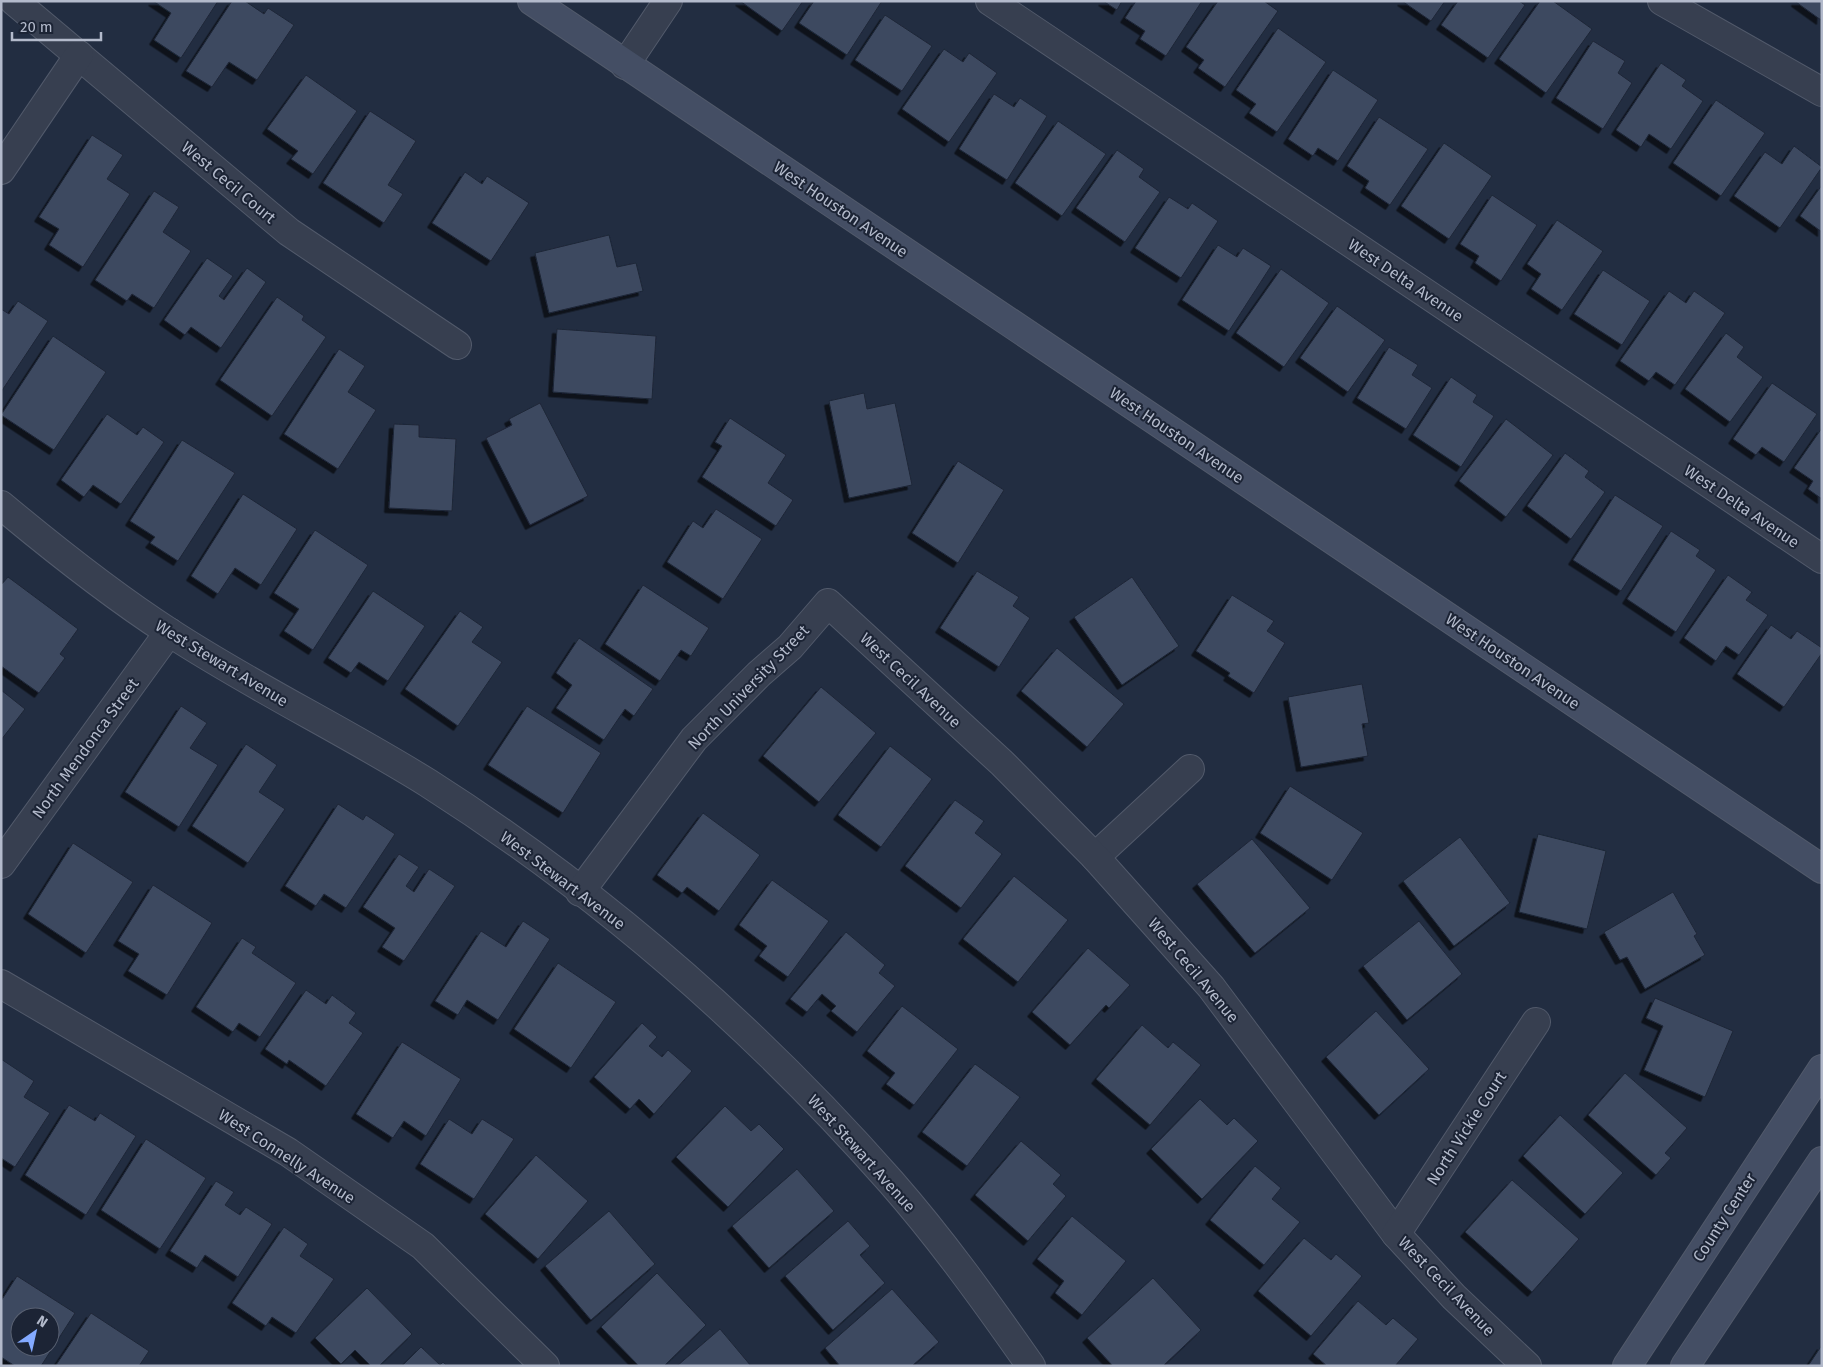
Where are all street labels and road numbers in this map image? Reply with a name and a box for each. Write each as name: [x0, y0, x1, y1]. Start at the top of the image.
street label: West Cecil Court: [178, 138, 280, 227]
street label: West Houston Avenue: [770, 157, 911, 261]
street label: West Delta Avenue: [1345, 235, 1467, 326]
street label: West Houston Avenue: [1106, 383, 1247, 487]
street label: West Delta Avenue: [1681, 461, 1803, 552]
street label: West Houston Avenue: [1442, 609, 1583, 713]
street label: West Stewart Avenue: [152, 616, 292, 711]
street label: North University Street: [684, 621, 813, 754]
street label: West Cecil Avenue: [856, 629, 965, 732]
street label: North Mendonca Street: [28, 674, 143, 822]
street label: West Stewart Avenue: [496, 827, 629, 934]
street label: West Cecil Avenue: [1144, 914, 1243, 1027]
street label: North Vickie Court: [1423, 1068, 1510, 1189]
street label: West Stewart Avenue: [804, 1091, 919, 1216]
street label: West Connelly Avenue: [215, 1105, 359, 1208]
street label: County Center: [1689, 1169, 1761, 1265]
street label: West Cecil Avenue: [1394, 1233, 1499, 1340]

